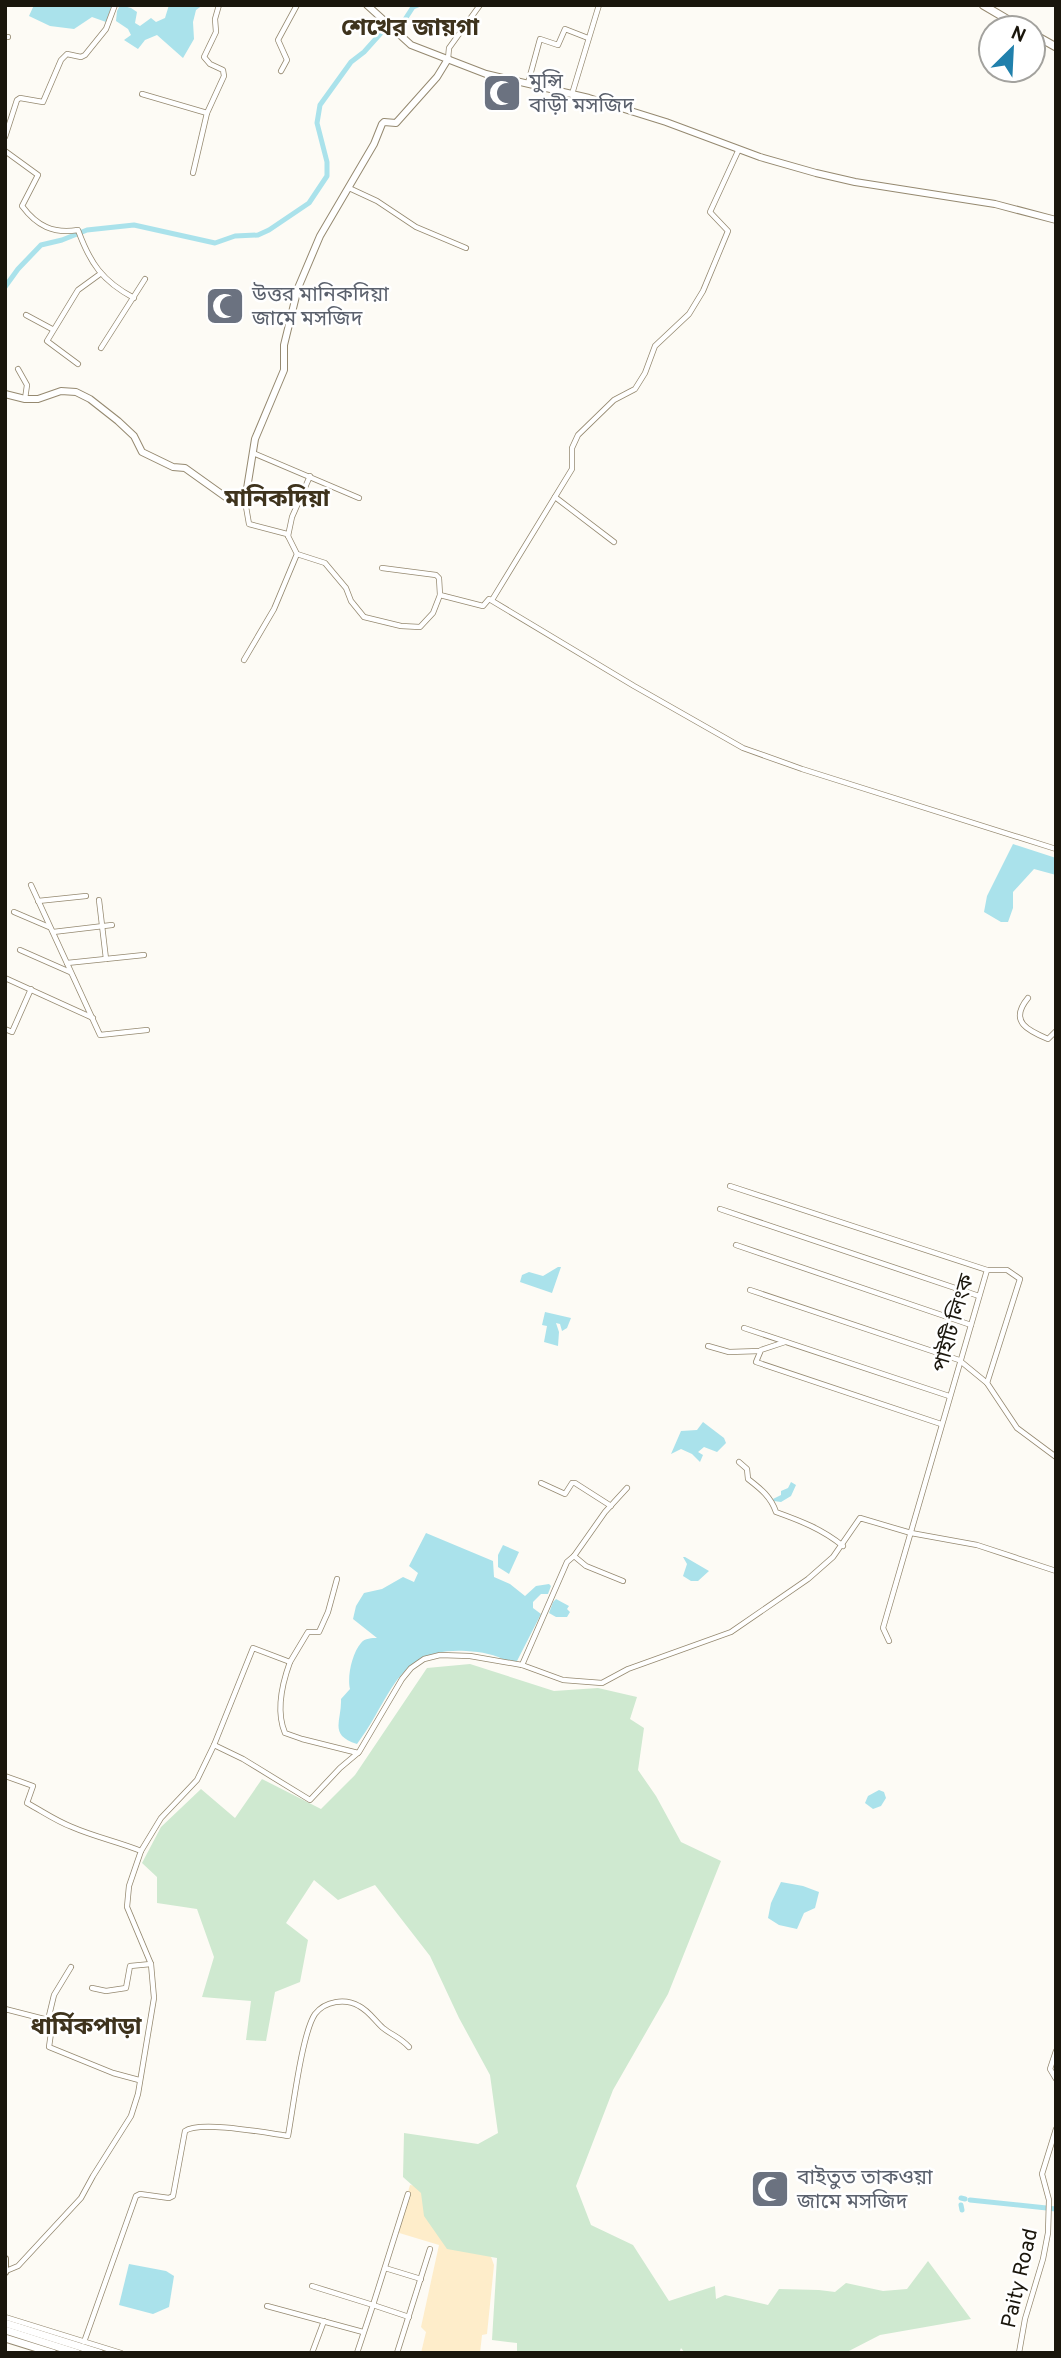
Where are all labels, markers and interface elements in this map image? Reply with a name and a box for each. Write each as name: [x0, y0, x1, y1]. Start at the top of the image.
district label: শেখের জায়গা: [341, 14, 480, 44]
north arrow: [977, 14, 1047, 84]
text: N: [1007, 22, 1029, 49]
place label: মুন্সি বাড়ী মসজিদ: [528, 69, 634, 120]
mosque icon: মুন্সি বাড়ী মসজিদ: [481, 72, 523, 114]
place label: উত্তর মানিকদিয়া জামে মসজিদ: [251, 282, 389, 333]
mosque icon: উত্তর মানিকদিয়া জামে মসজিদ: [204, 285, 246, 327]
district label: মানিকদিয়া: [224, 484, 331, 515]
street label: পাইটি লিংক: [928, 1270, 982, 1376]
district label: ধার্মিকপাড়া: [30, 2012, 143, 2043]
place label: বাইতুত তাকওয়া জামে মসজিদ: [796, 2165, 933, 2216]
mosque icon: বাইতুত তাকওয়া জামে মসজিদ: [749, 2168, 791, 2210]
street label: Paity Road: [996, 2226, 1045, 2331]

